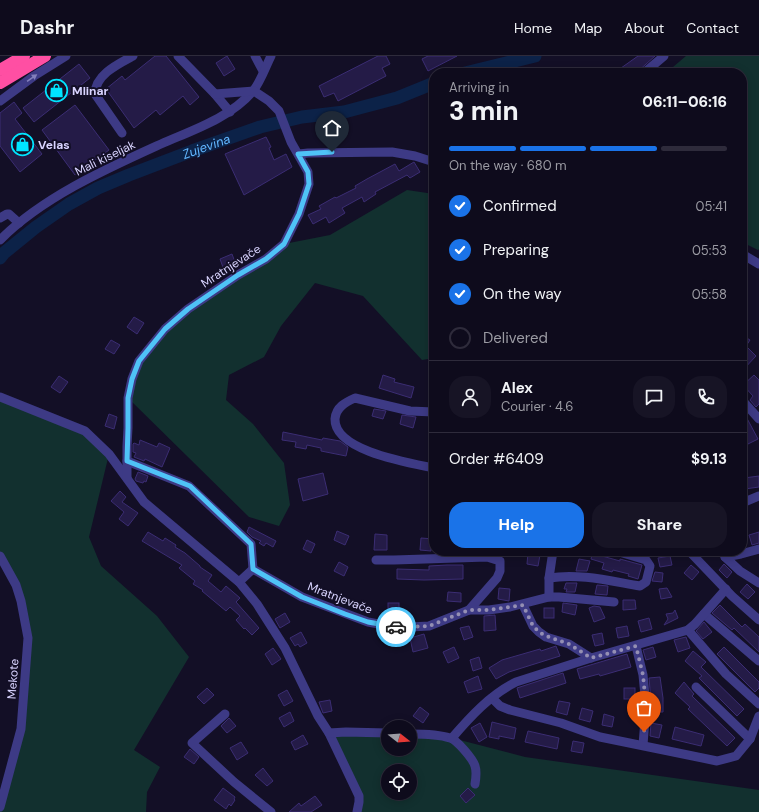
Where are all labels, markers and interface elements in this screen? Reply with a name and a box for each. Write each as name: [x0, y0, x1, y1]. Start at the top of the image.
text: Dashr: [20, 15, 74, 40]
text: Home: [514, 19, 552, 37]
text: Map: [574, 19, 602, 37]
text: About: [624, 19, 664, 37]
text: Contact: [686, 19, 739, 37]
one-way arrow: [26, 74, 37, 83]
shop icon: Mlinar: [44, 78, 70, 104]
text: Arriving in: [449, 79, 509, 96]
place label: Mlinar: [72, 83, 109, 99]
text: 06:11–06:16: [642, 92, 727, 112]
text: 3 min: [449, 94, 519, 128]
pin: [315, 111, 349, 152]
icon: home: [321, 117, 343, 139]
water label: Zujevina: [180, 130, 232, 162]
shop icon: Velas: [9, 132, 35, 158]
street label: Mali kiseljak: [72, 136, 138, 180]
place label: Velas: [38, 137, 70, 153]
text: On the way · 680 m: [449, 157, 567, 174]
icon: check: [449, 195, 471, 217]
text: Confirmed: [483, 196, 557, 216]
text: 05:41: [696, 198, 727, 215]
icon: check: [449, 239, 471, 261]
text: Preparing: [483, 240, 549, 260]
street label: Mratnjevače: [198, 241, 264, 291]
text: 05:53: [692, 242, 727, 259]
icon: check: [449, 283, 471, 305]
text: On the way: [483, 284, 562, 304]
text: 05:58: [692, 286, 727, 303]
text: Delivered: [483, 328, 548, 348]
button: person: [449, 376, 491, 418]
button: chat: [633, 376, 675, 418]
button: phone: [685, 376, 727, 418]
text: Alex: [501, 378, 533, 398]
text: Courier · 4.6: [501, 398, 573, 415]
text: Order #6409: [449, 449, 544, 469]
text: $9.13: [691, 449, 727, 469]
button: Help: [449, 502, 584, 548]
button: Share: [592, 502, 727, 548]
street label: Mratnjevače: [305, 578, 375, 618]
courier: [376, 607, 416, 647]
icon: car: [385, 616, 407, 638]
street label: Mekote: [4, 658, 22, 700]
pin: [627, 691, 661, 732]
icon: bag: [633, 697, 655, 719]
north arrow: [381, 720, 417, 756]
map controls: [381, 720, 417, 800]
button: locate: [381, 764, 417, 800]

